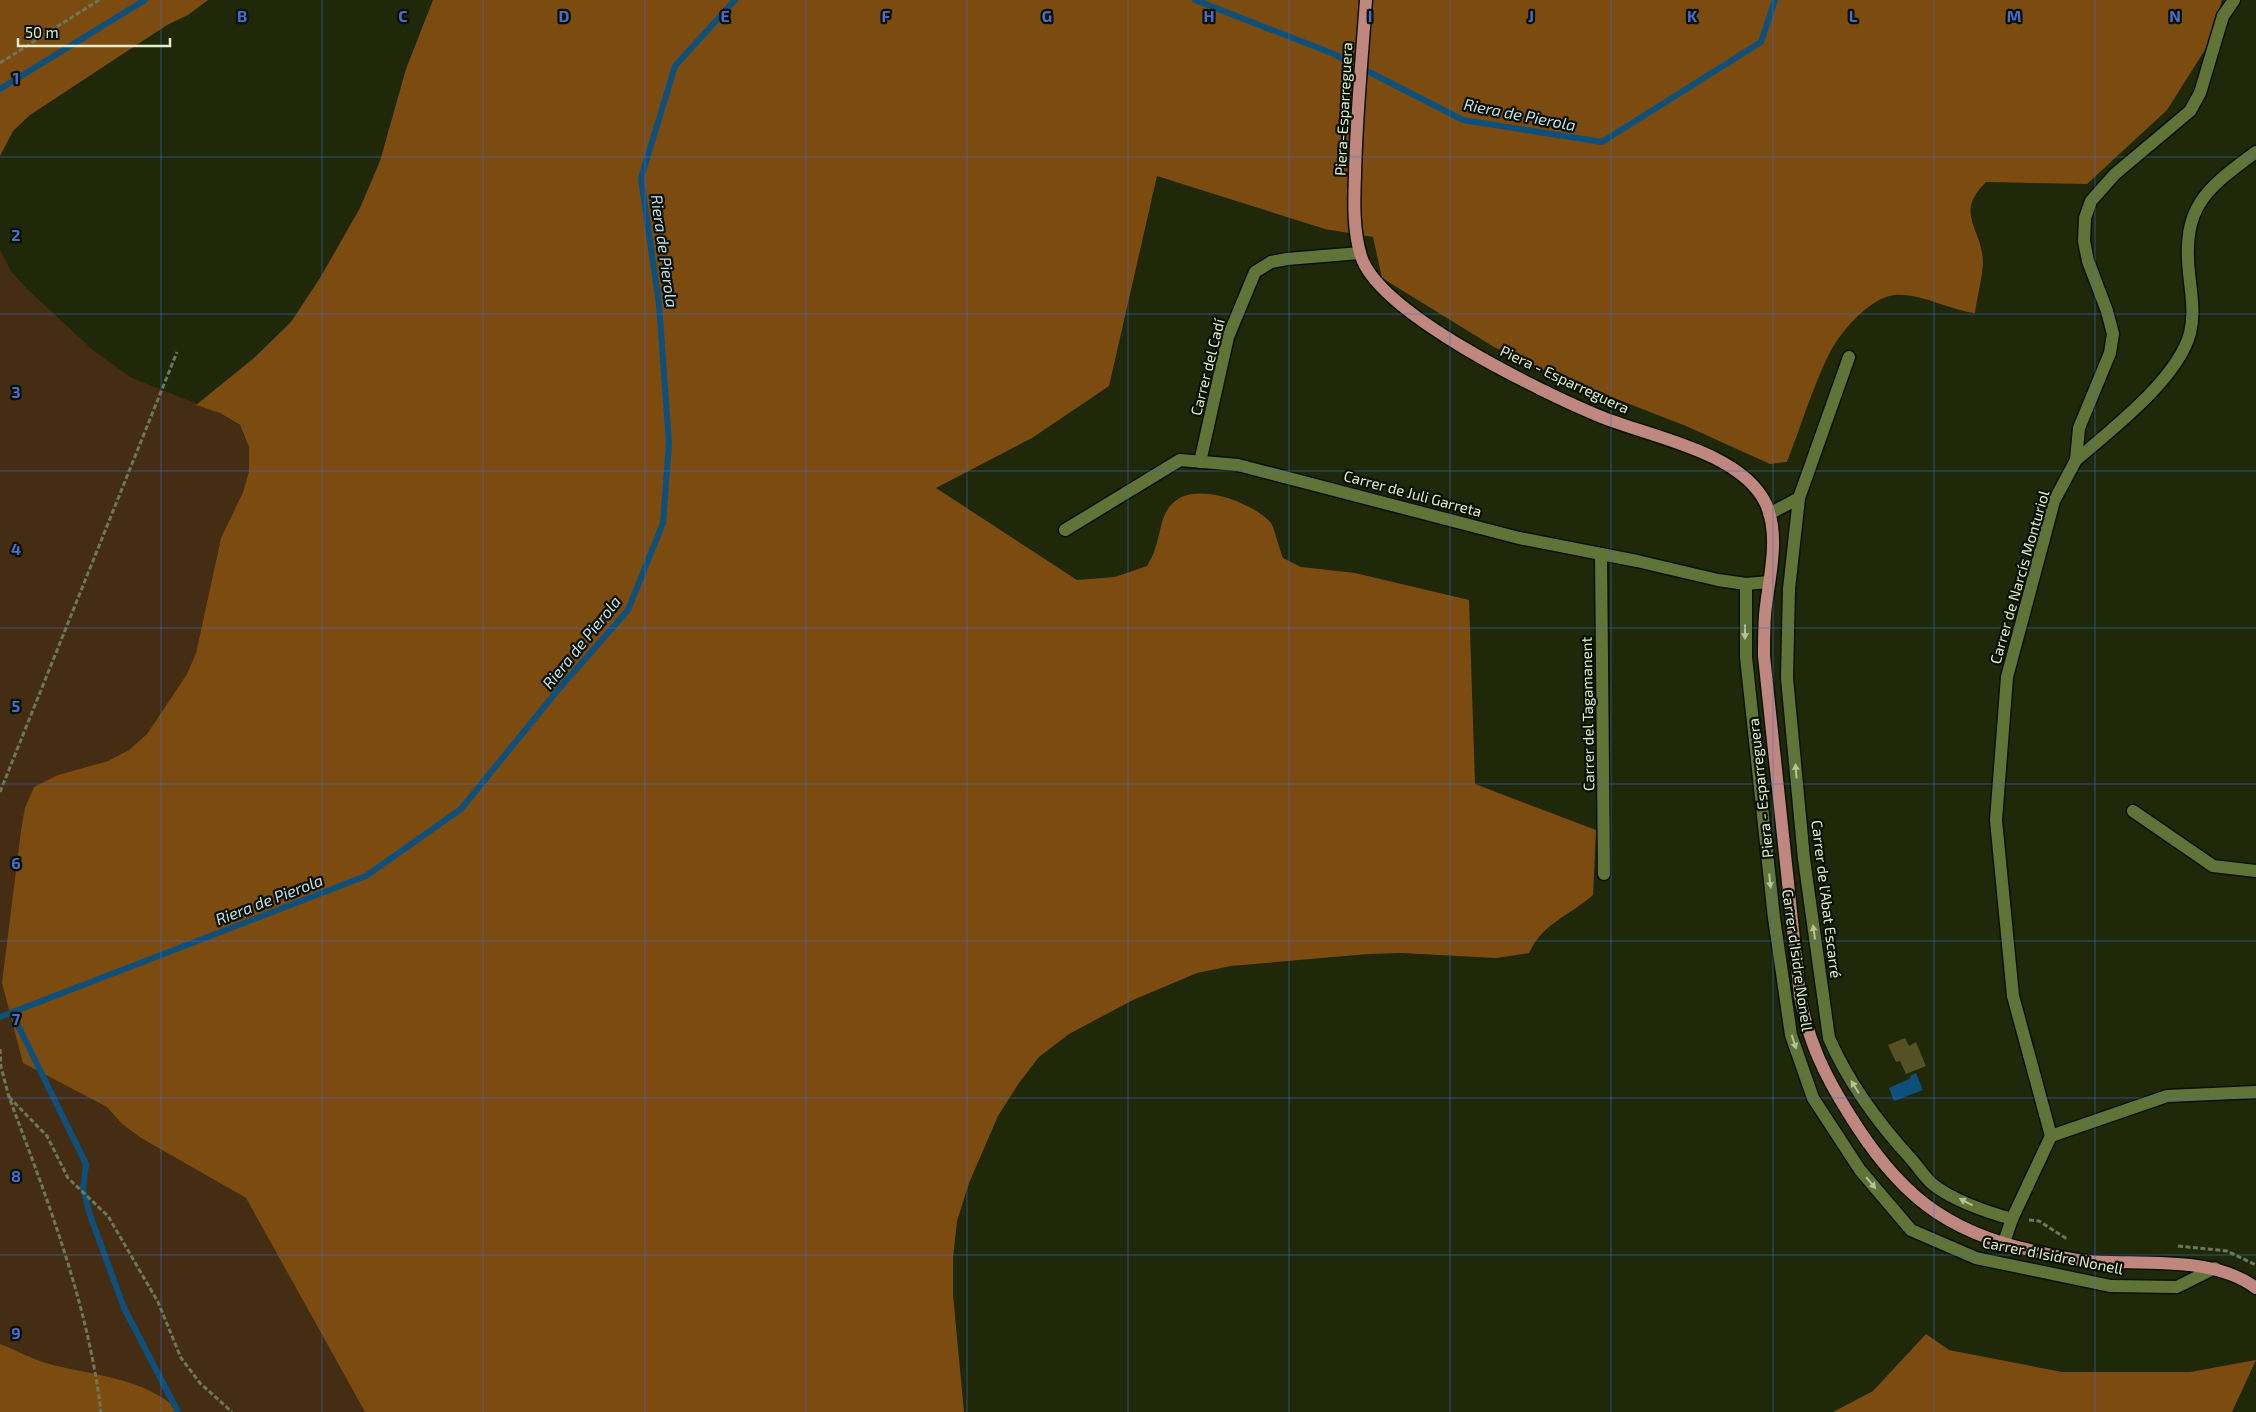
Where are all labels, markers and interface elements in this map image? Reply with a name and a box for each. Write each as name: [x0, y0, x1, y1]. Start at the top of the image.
text: B: [237, 6, 247, 25]
text: C: [398, 6, 408, 25]
text: D: [559, 6, 570, 25]
text: E: [720, 6, 730, 25]
text: F: [882, 6, 891, 25]
text: G: [1042, 6, 1052, 25]
text: H: [1203, 6, 1215, 25]
text: I: [1368, 6, 1372, 25]
text: J: [1528, 6, 1534, 25]
text: K: [1687, 6, 1698, 25]
text: L: [1849, 6, 1858, 25]
text: M: [2007, 6, 2021, 25]
text: N: [2169, 6, 2181, 25]
scale bar: [18, 15, 170, 47]
text: 50 m: [25, 23, 59, 41]
street label: Piera-Esparreguera: [1331, 42, 1355, 176]
text: 1: [13, 68, 19, 87]
water label: Riera de Pierola: [1462, 94, 1578, 134]
water label: Riera de Pierola: [648, 193, 682, 309]
text: 2: [11, 225, 21, 244]
street label: Carrer del Cadí: [1186, 316, 1228, 417]
street label: Piera - Esparreguera: [1498, 341, 1632, 417]
text: 3: [11, 382, 21, 401]
street label: Carrer de Juli Garreta: [1342, 466, 1484, 520]
street label: Carrer de Narcís Monturiol: [1986, 488, 2053, 666]
text: 4: [11, 539, 21, 558]
water label: Riera de Pierola: [538, 592, 624, 692]
one-way arrow: [1742, 625, 1750, 641]
street label: Carrer del Tagamanent: [1577, 637, 1597, 791]
text: 5: [12, 696, 21, 715]
street label: Piera - Esparreguera: [1744, 717, 1776, 859]
one-way arrow: [1792, 762, 1800, 778]
street label: Carrer de l'Abat Escarré: [1808, 819, 1846, 979]
text: 6: [11, 853, 21, 872]
water label: Riera de Pierola: [213, 870, 325, 928]
one-way arrow: [1766, 873, 1774, 889]
street label: Carrer d'Isidre Nonell: [1779, 888, 1817, 1033]
one-way arrow: [1810, 924, 1818, 940]
text: 7: [12, 1009, 21, 1028]
one-way arrow: [1790, 1034, 1798, 1049]
one-way arrow: [1850, 1080, 1860, 1094]
text: 8: [11, 1166, 21, 1185]
one-way arrow: [1865, 1176, 1876, 1189]
one-way arrow: [1959, 1198, 1973, 1206]
street label: Carrer d'Isidre Nonell: [1981, 1232, 2126, 1278]
text: 9: [11, 1323, 21, 1342]

